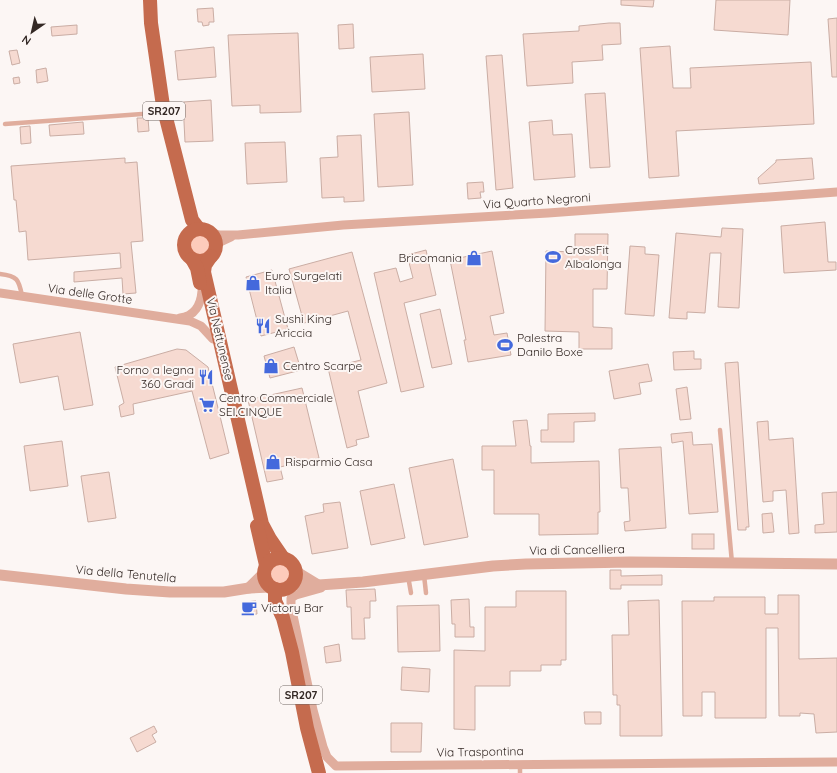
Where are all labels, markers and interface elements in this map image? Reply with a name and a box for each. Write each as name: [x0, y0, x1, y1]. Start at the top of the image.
north arrow: [12, 12, 52, 52]
text: N: [19, 32, 34, 48]
road number: SR207: [143, 102, 185, 120]
street label: Via Quarto Negroni: [483, 189, 591, 212]
place label: CrossFit Albalonga: [565, 242, 622, 271]
sports icon: CrossFit Albalonga: [544, 248, 562, 266]
shop icon: Bricomania: [465, 249, 483, 267]
place label: Bricomania: [399, 250, 462, 265]
place label: Euro Surgelati Italia: [265, 268, 342, 297]
shop icon: Euro Surgelati Italia: [244, 274, 262, 292]
street label: Via delle Grotte: [47, 280, 134, 307]
street label: Via Nettunense: [204, 296, 237, 382]
place label: Sushi King Ariccia: [275, 311, 332, 340]
restaurant icon: Sushi King Ariccia: [254, 317, 272, 335]
place label: Palestra Danilo Boxe: [517, 330, 583, 359]
sports icon: Palestra Danilo Boxe: [496, 336, 514, 354]
shop icon: Centro Scarpe: [262, 357, 280, 375]
place label: Centro Scarpe: [283, 358, 363, 373]
place label: Forno a legna 360 Gradi: [116, 362, 194, 391]
restaurant icon: Forno a legna 360 Gradi: [197, 368, 215, 386]
place label: Centro Commerciale SEI.CINQUE: [219, 390, 333, 419]
supermarket icon: Centro Commerciale SEI.CINQUE: [198, 396, 216, 414]
shop icon: Risparmio Casa: [264, 453, 282, 471]
place label: Risparmio Casa: [285, 454, 373, 469]
street label: Via di Cancelliera: [529, 541, 625, 558]
street label: Via della Tenutella: [75, 562, 177, 585]
cafe icon: Victory Bar: [240, 599, 258, 617]
place label: Victory Bar: [261, 600, 324, 615]
road number: SR207: [280, 686, 322, 704]
street label: Via Traspontina: [436, 743, 524, 760]

